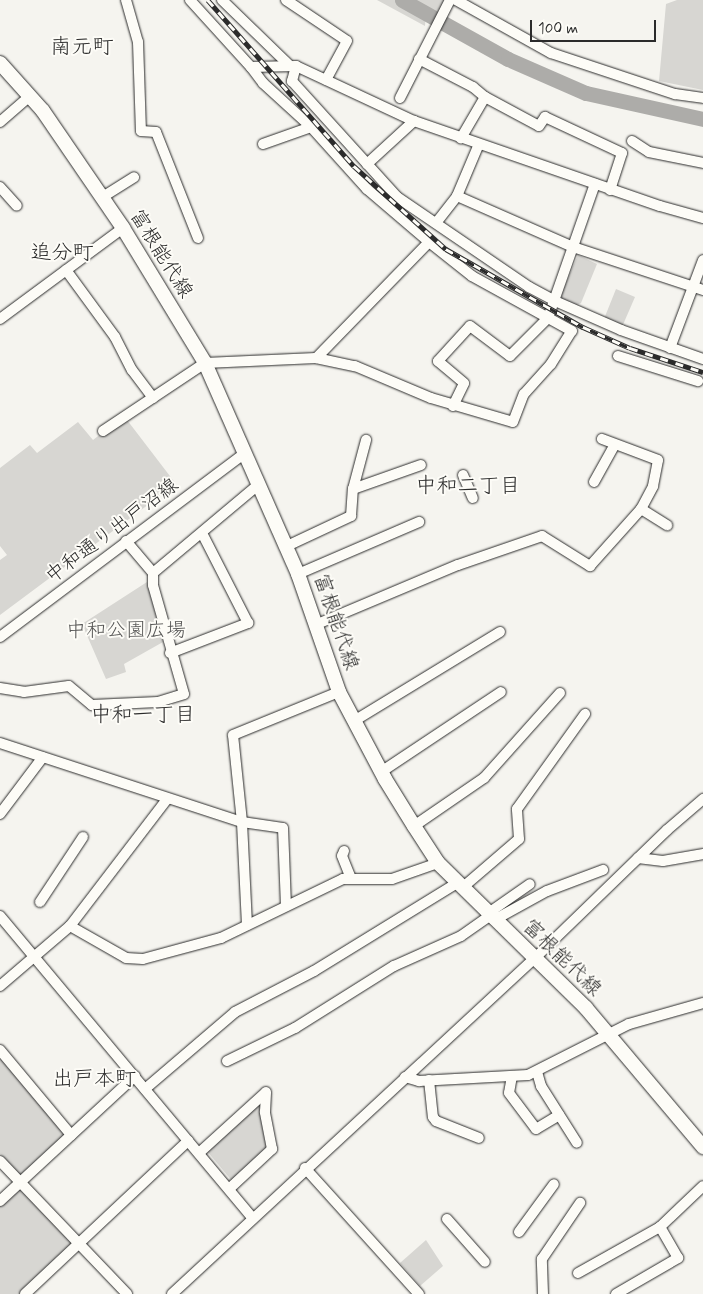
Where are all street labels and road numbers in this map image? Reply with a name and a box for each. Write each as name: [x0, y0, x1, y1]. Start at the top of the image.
street label: 富根能代線: [124, 205, 198, 303]
street label: 中和通り出戸沼線: [41, 473, 183, 589]
street label: 富根能代線: [308, 571, 364, 673]
street label: 富根能代線: [518, 915, 606, 1001]

